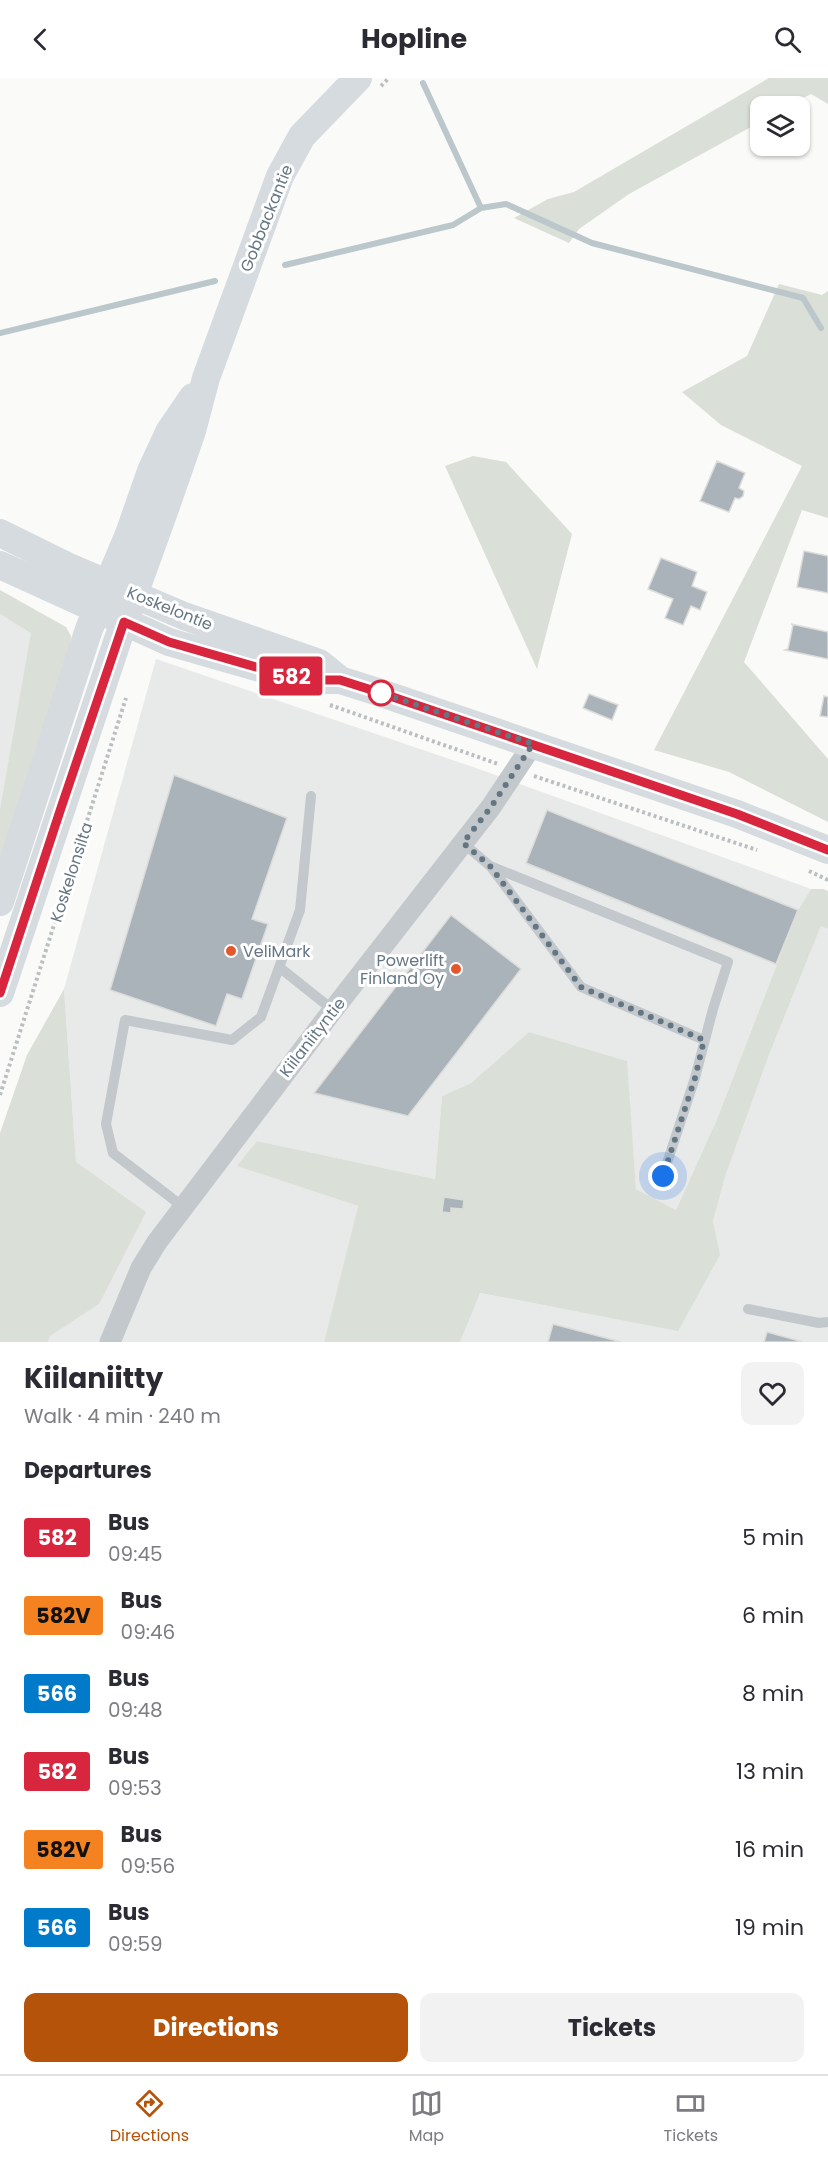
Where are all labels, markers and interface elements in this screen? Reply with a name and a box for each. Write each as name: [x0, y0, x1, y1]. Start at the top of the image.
text: Hopline: [361, 20, 467, 57]
icon: back: [24, 23, 57, 56]
icon: search: [771, 23, 804, 56]
map controls: [750, 96, 810, 156]
button: layers: [750, 96, 810, 156]
street label: Gobbackantie: [234, 161, 298, 275]
street label: Koskelontie: [124, 581, 216, 636]
line badge: 582: [256, 656, 326, 696]
text: 582: [271, 662, 311, 691]
unlabelled marker: [368, 680, 394, 706]
street label: Koskelonsilta: [45, 819, 98, 925]
place label: VeliMark: [243, 940, 311, 963]
marker: VeliMark: [224, 944, 238, 958]
place label: Powerlift Finland Oy: [360, 949, 444, 990]
marker: Powerlift Finland Oy: [449, 962, 463, 976]
street label: Kiilaniityntie: [274, 993, 351, 1082]
your location: [648, 1161, 678, 1191]
text: Kiilaniitty: [24, 1359, 163, 1398]
button: heart: [741, 1362, 804, 1425]
text: Walk · 4 min · 240 m: [24, 1402, 221, 1430]
text: Departures: [24, 1455, 152, 1486]
text: Bus: [108, 1507, 150, 1538]
text: 5 min: [742, 1522, 804, 1553]
text: 582: [37, 1523, 77, 1552]
text: 09:45: [108, 1540, 163, 1568]
text: Bus: [121, 1585, 162, 1616]
text: 6 min: [742, 1600, 804, 1631]
text: 582V: [36, 1601, 91, 1630]
text: 09:46: [121, 1618, 175, 1646]
text: Bus: [108, 1663, 150, 1694]
text: 8 min: [742, 1678, 804, 1709]
text: 566: [37, 1679, 77, 1708]
text: 09:48: [108, 1696, 163, 1724]
text: Bus: [108, 1741, 150, 1772]
text: 13 min: [736, 1756, 804, 1787]
text: 582: [37, 1757, 77, 1786]
text: 09:53: [108, 1774, 162, 1802]
text: Bus: [121, 1819, 162, 1850]
text: 16 min: [735, 1834, 804, 1865]
text: 582V: [36, 1835, 91, 1864]
text: 09:56: [121, 1852, 175, 1880]
text: Bus: [108, 1897, 150, 1928]
text: 19 min: [735, 1912, 804, 1943]
text: 566: [37, 1913, 77, 1942]
text: 09:59: [108, 1930, 163, 1958]
button: Directions: [24, 1993, 408, 2062]
button: Tickets: [420, 1993, 804, 2062]
tab: Directions: [110, 2087, 189, 2148]
tab: Map: [409, 2087, 444, 2148]
tab: Tickets: [664, 2087, 718, 2148]

